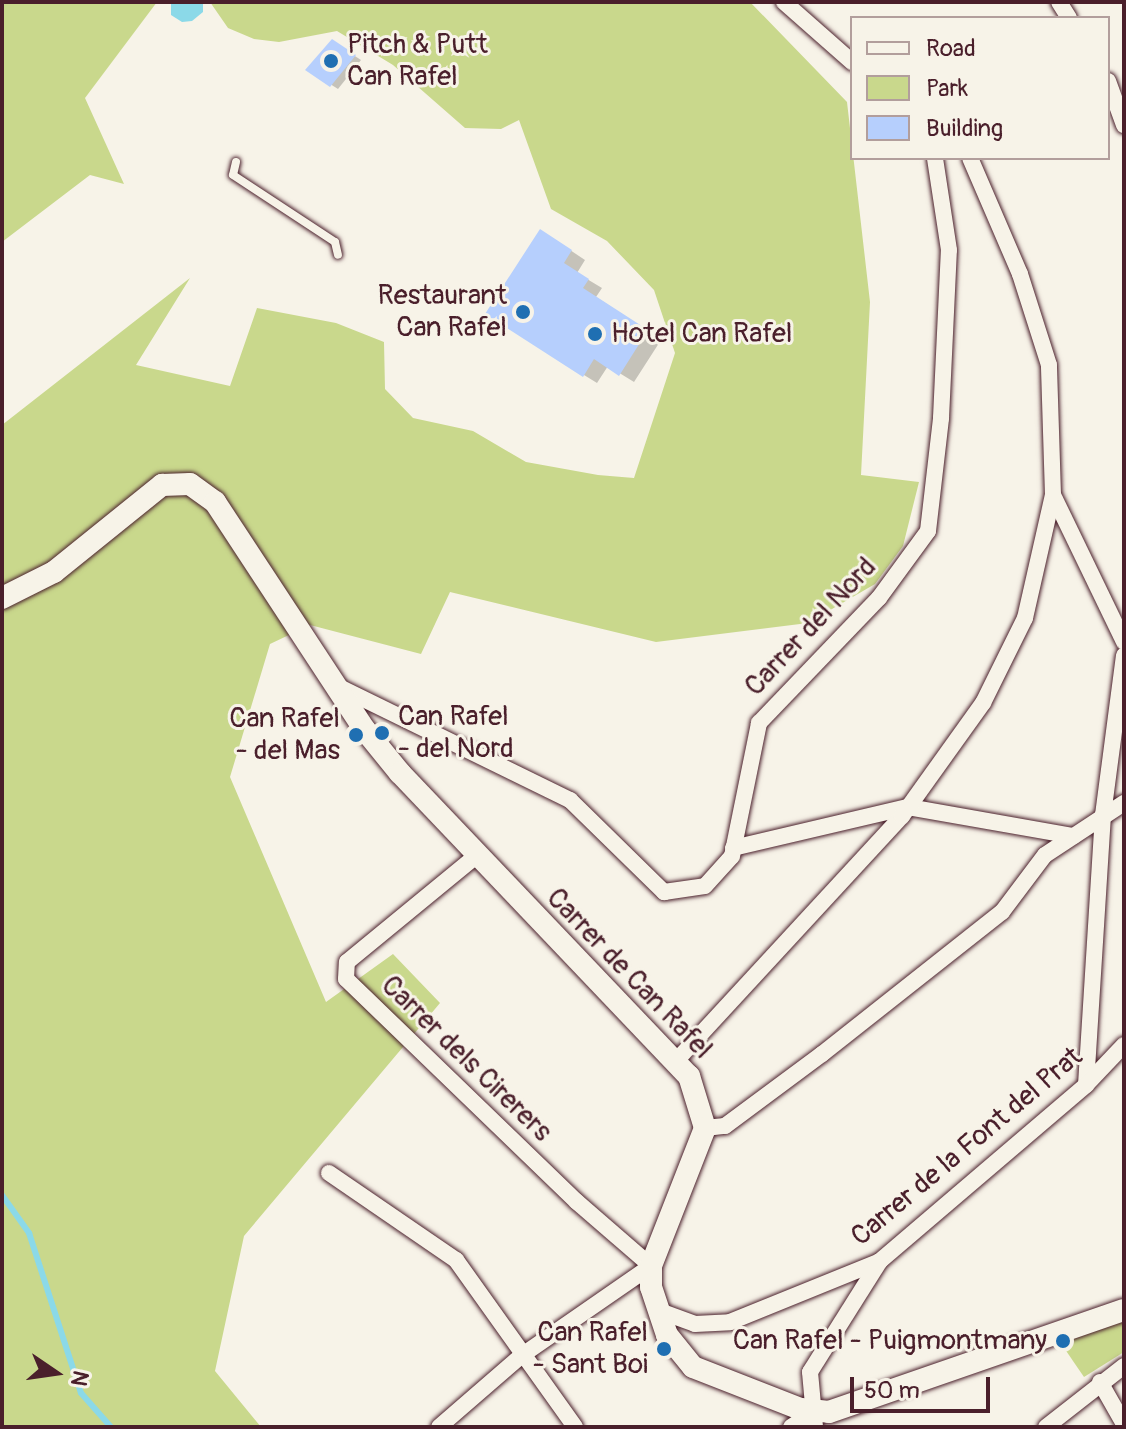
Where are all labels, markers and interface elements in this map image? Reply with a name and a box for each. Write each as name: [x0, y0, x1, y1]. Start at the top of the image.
legend: [850, 16, 1110, 160]
place label: Pitch & Putt Can Rafel: [347, 28, 488, 94]
text: Road: [926, 34, 976, 63]
marker: Pitch & Putt Can Rafel: [322, 52, 340, 70]
text: Park: [926, 74, 968, 103]
text: Building: [926, 114, 1003, 143]
place label: Restaurant Can Rafel: [378, 279, 507, 345]
marker: Restaurant Can Rafel: [514, 303, 532, 321]
place label: Hotel Can Rafel: [611, 317, 792, 351]
marker: Hotel Can Rafel: [586, 325, 604, 343]
street label: Carrer del Nord: [738, 551, 884, 703]
place label: Can Rafel - del Nord: [398, 700, 514, 766]
place label: Can Rafel - del Mas: [229, 702, 340, 768]
marker: Can Rafel - del Nord: [373, 724, 391, 742]
marker: Can Rafel - del Mas: [347, 726, 365, 744]
street label: Carrer de Can Rafel: [539, 882, 719, 1066]
street label: Carrer dels Cirerers: [374, 969, 558, 1149]
street label: Carrer de la Font del Prat: [845, 1041, 1089, 1253]
place label: Can Rafel - Sant Boi: [533, 1316, 648, 1382]
place label: Can Rafel - Puigmontmany: [733, 1324, 1047, 1358]
marker: Can Rafel - Puigmontmany: [1054, 1332, 1072, 1350]
north arrow: [16, 1333, 96, 1413]
marker: Can Rafel - Sant Boi: [655, 1340, 673, 1358]
scale bar: [854, 1361, 994, 1411]
text: N: [64, 1368, 95, 1389]
text: 50 m: [864, 1376, 920, 1405]

